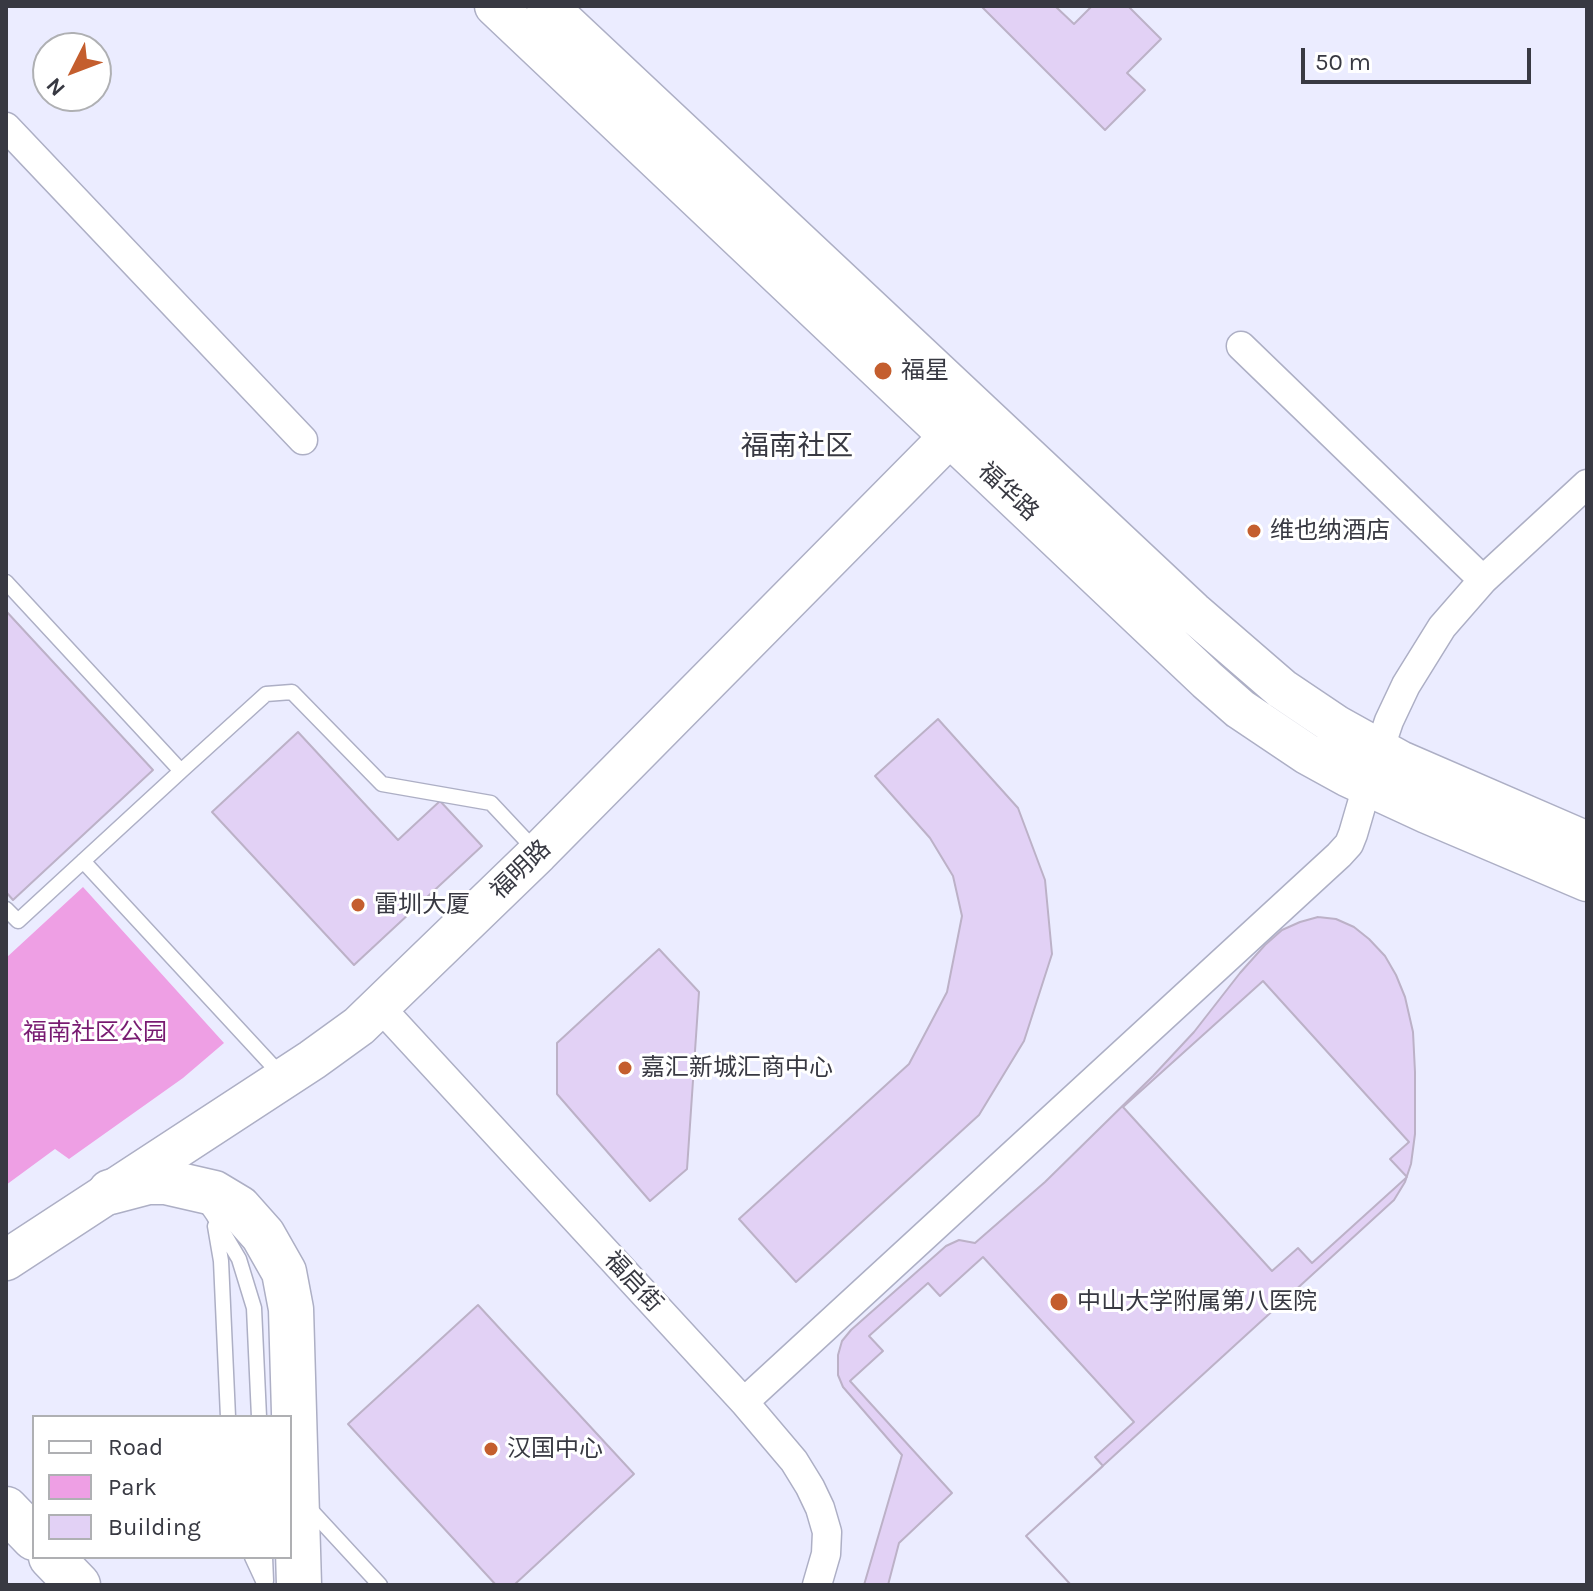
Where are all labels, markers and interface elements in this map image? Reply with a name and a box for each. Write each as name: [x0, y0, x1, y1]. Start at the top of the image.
north arrow: [32, 32, 112, 112]
scale bar: [1305, 32, 1535, 82]
text: 50 m: [1315, 48, 1371, 76]
text: N: [41, 72, 71, 101]
place label: 福星: [901, 357, 949, 385]
marker: 福星: [872, 360, 894, 382]
district label: 福南社区: [741, 430, 853, 464]
street label: 福华路: [972, 457, 1044, 527]
place label: 维也纳酒店: [1270, 517, 1390, 545]
marker: 维也纳酒店: [1245, 522, 1263, 540]
street label: 福明路: [485, 835, 557, 905]
place label: 雷圳大厦: [374, 891, 470, 919]
marker: 雷圳大厦: [349, 896, 367, 914]
park label: 福南社区公园: [23, 1019, 167, 1047]
place label: 嘉汇新城汇商中心: [641, 1054, 833, 1082]
marker: 嘉汇新城汇商中心: [616, 1059, 634, 1077]
street label: 福启街: [598, 1246, 668, 1318]
place label: 中山大学附属第八医院: [1077, 1288, 1317, 1316]
marker: 中山大学附属第八医院: [1048, 1291, 1070, 1313]
legend: [32, 1415, 292, 1559]
text: Road: [108, 1433, 163, 1461]
place label: 汉国中心: [507, 1435, 603, 1463]
marker: 汉国中心: [482, 1440, 500, 1458]
text: Park: [108, 1473, 157, 1501]
text: Building: [108, 1513, 201, 1541]

